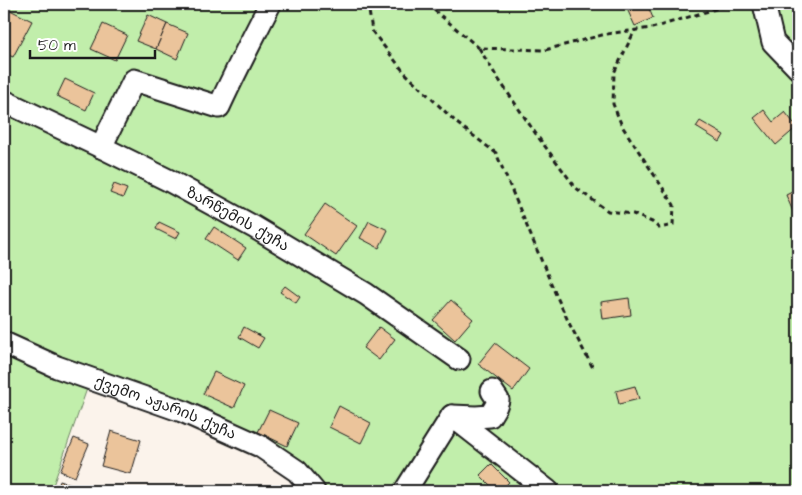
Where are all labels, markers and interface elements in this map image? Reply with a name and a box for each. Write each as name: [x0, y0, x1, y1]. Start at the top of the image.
scale bar: [30, 28, 155, 60]
text: 50 m: [38, 35, 76, 56]
street label: ზარწემის ქუჩა: [182, 182, 293, 257]
street label: ქვემო აჟარის ქუჩა: [92, 371, 239, 445]

